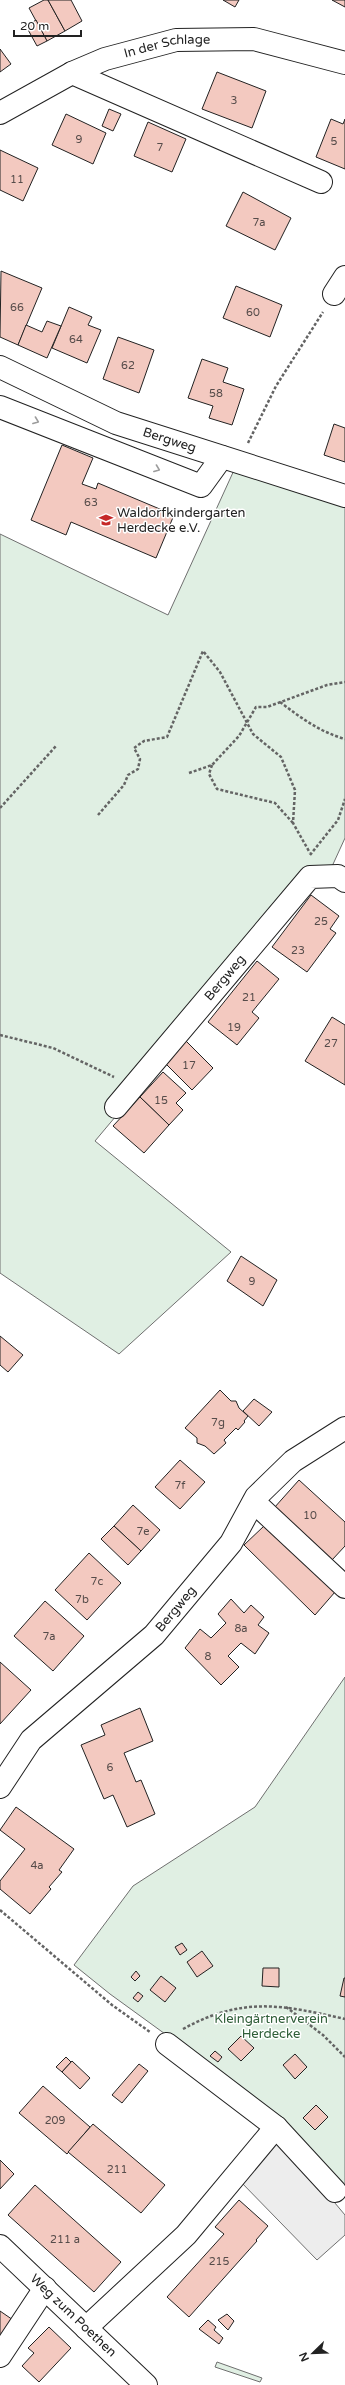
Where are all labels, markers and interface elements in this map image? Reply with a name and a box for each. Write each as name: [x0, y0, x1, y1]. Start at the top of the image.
scale bar: [14, 12, 81, 38]
text: 20 m: [20, 19, 49, 33]
street label: In der Schlage: [122, 32, 210, 62]
house number: 3: [231, 94, 238, 107]
house number: 9: [76, 133, 83, 146]
house number: 5: [331, 135, 338, 148]
house number: 7: [157, 141, 164, 154]
house number: 11: [10, 173, 24, 186]
house number: 7a: [252, 216, 266, 229]
house number: 66: [10, 301, 24, 314]
house number: 60: [246, 306, 260, 319]
house number: 64: [69, 333, 83, 346]
house number: 62: [121, 359, 135, 372]
house number: 58: [209, 387, 223, 400]
one-way arrow: [33, 416, 40, 424]
street label: Bergweg: [141, 424, 198, 456]
one-way arrow: [154, 464, 161, 472]
house number: 63: [84, 496, 98, 509]
place label: Waldorfkindergarten Herdecke e.V.: [117, 505, 245, 536]
school or university icon: Waldorfkindergarten Herdecke e.V.: [98, 512, 114, 528]
house number: 25: [314, 915, 328, 928]
house number: 23: [291, 944, 305, 957]
street label: Bergweg: [201, 952, 249, 1004]
house number: 21: [242, 991, 256, 1004]
house number: 19: [227, 1021, 241, 1034]
house number: 27: [324, 1037, 338, 1050]
house number: 17: [182, 1059, 196, 1072]
house number: 15: [154, 1094, 168, 1107]
house number: 9: [249, 1275, 256, 1288]
house number: 7g: [211, 1416, 225, 1429]
house number: 7f: [174, 1479, 186, 1492]
house number: 10: [303, 1509, 317, 1522]
house number: 7e: [136, 1525, 150, 1538]
house number: 7c: [91, 1575, 104, 1588]
street label: Bergweg: [152, 1583, 200, 1635]
house number: 7b: [75, 1593, 89, 1606]
house number: 8a: [234, 1622, 248, 1635]
house number: 7a: [42, 1630, 56, 1643]
house number: 8: [205, 1650, 212, 1663]
house number: 6: [107, 1761, 114, 1774]
house number: 4a: [30, 1859, 44, 1872]
park label: Kleingärtnerverein Herdecke: [214, 2011, 328, 2042]
house number: 209: [45, 2114, 65, 2127]
house number: 211: [107, 2163, 127, 2176]
house number: 211 a: [50, 2233, 80, 2246]
house number: 215: [209, 2255, 229, 2268]
street label: Weg zum Poethen: [27, 2271, 120, 2360]
north arrow: [293, 2333, 333, 2373]
text: N: [297, 2350, 312, 2363]

